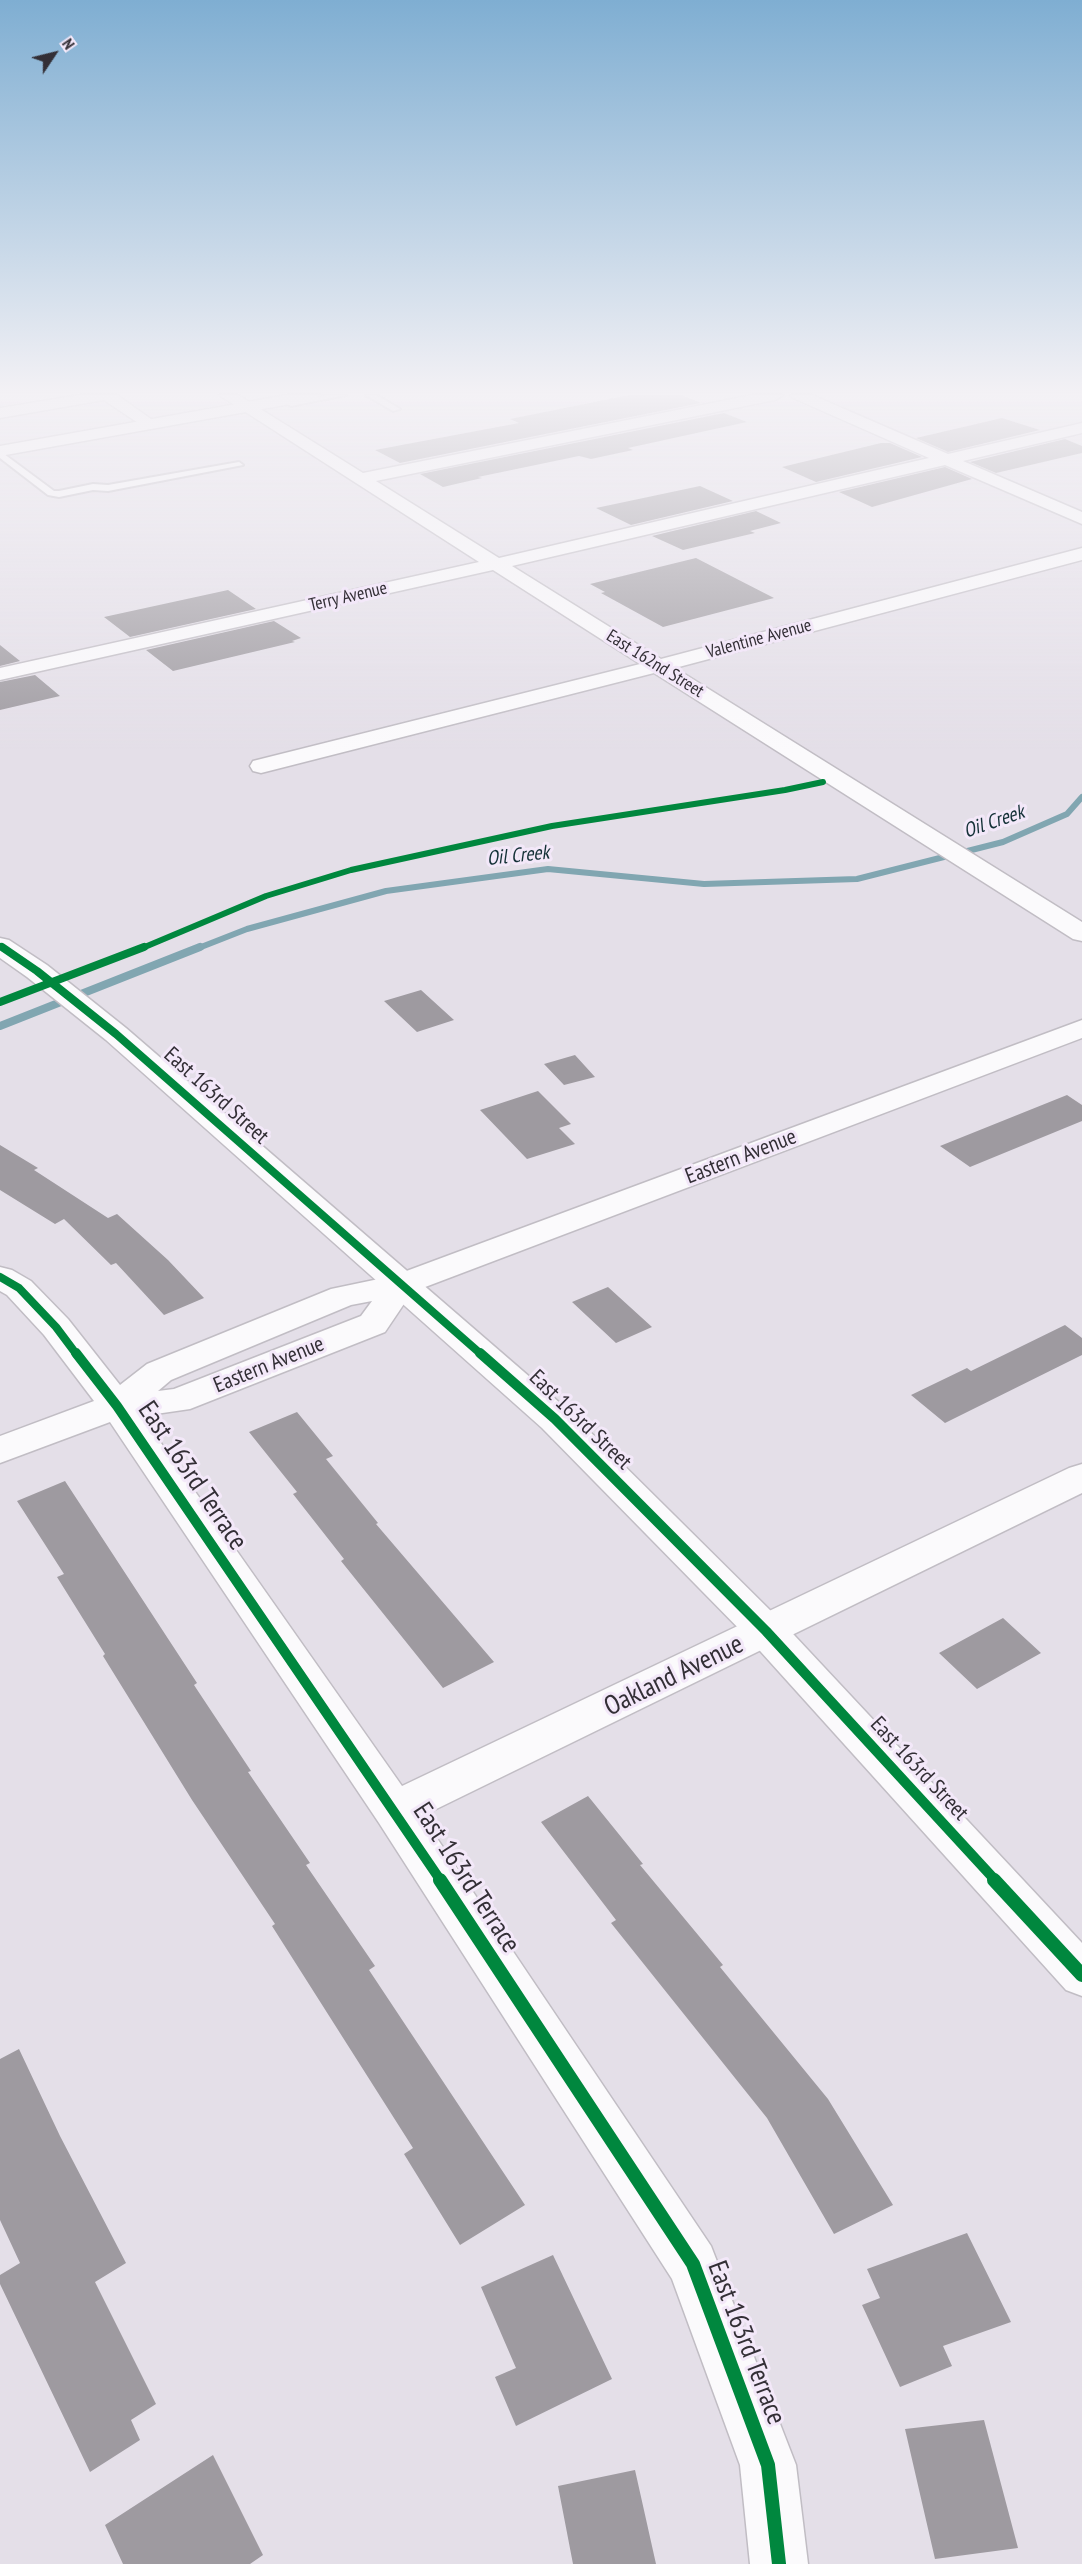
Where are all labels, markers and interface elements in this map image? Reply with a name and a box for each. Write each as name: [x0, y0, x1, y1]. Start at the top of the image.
north arrow: [24, 24, 84, 84]
text: N: [58, 34, 79, 53]
street label: Terry Avenue: [307, 578, 389, 616]
street label: Valentine Avenue: [704, 615, 814, 663]
street label: East 162nd Street: [602, 625, 708, 703]
water label: Oil Creek: [960, 800, 1028, 844]
water label: Oil Creek: [486, 841, 550, 871]
street label: East 163rd Street: [158, 1042, 274, 1150]
street label: Eastern Avenue: [682, 1124, 800, 1190]
street label: Eastern Avenue: [210, 1331, 328, 1399]
street label: East 163rd Street: [523, 1365, 637, 1475]
street label: East 163rd Terrace: [130, 1396, 254, 1556]
street label: Oakland Avenue: [599, 1628, 749, 1724]
street label: East 163rd Street: [864, 1712, 974, 1826]
street label: East 163rd Terrace: [406, 1797, 526, 1959]
street label: East 163rd Terrace: [700, 2257, 792, 2429]

